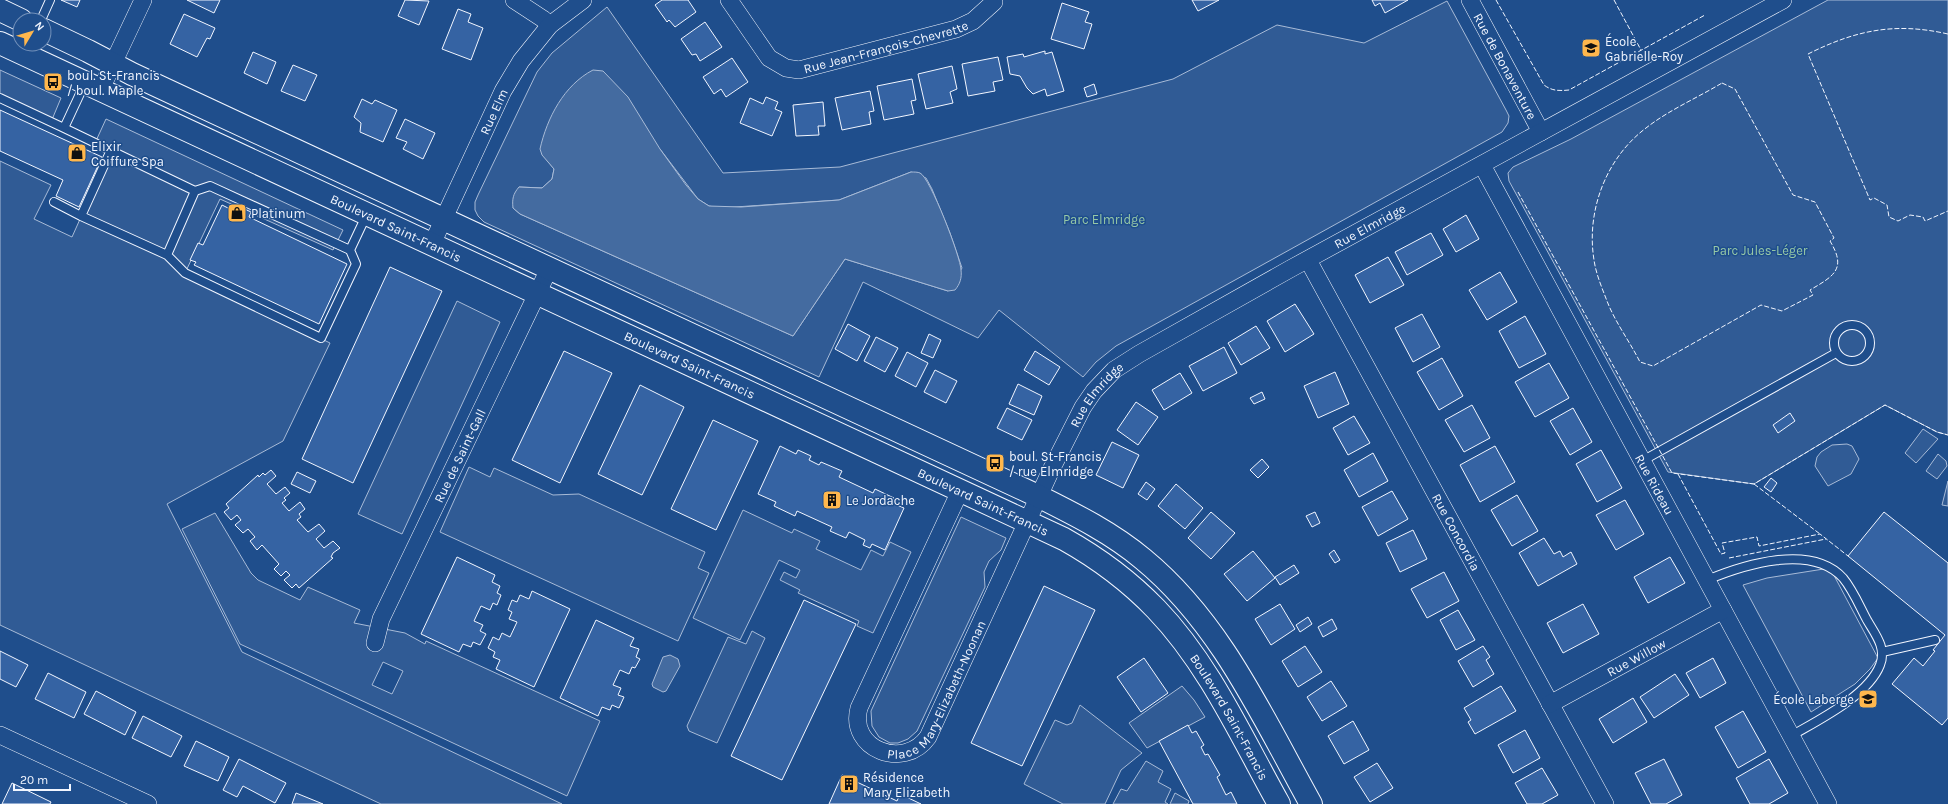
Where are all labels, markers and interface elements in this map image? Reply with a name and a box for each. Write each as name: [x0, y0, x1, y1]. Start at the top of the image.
street label: Rue de Bonaventure: [1470, 11, 1540, 122]
north arrow: [12, 12, 52, 52]
street label: Rue Jean-François-Chevrette: [802, 17, 971, 77]
text: N: [32, 19, 47, 33]
place label: École Gabrielle-Roy: [1605, 32, 1683, 64]
school or university icon: École Gabrielle-Roy: [1580, 37, 1602, 59]
place label: boul. St-Francis / boul. Maple: [67, 68, 160, 98]
bus stop icon: boul. St-Francis / boul. Maple: [42, 71, 64, 93]
street label: Rue Elm: [477, 87, 511, 137]
place label: Elixir Coiffure Spa: [91, 139, 164, 169]
shop icon: Elixir Coiffure Spa: [66, 142, 88, 164]
street label: Boulevard Saint-Francis: [328, 191, 464, 265]
street label: Rue Elmridge: [1332, 200, 1408, 252]
shop icon: Platinum: [226, 202, 248, 224]
place label: Platinum: [251, 206, 306, 221]
park label: Parc Elmridge: [1063, 212, 1145, 227]
park label: Parc Jules-Léger: [1712, 243, 1808, 258]
street label: Boulevard Saint-Francis: [622, 328, 758, 402]
street label: Rue Elmridge: [1067, 359, 1126, 430]
street label: Rue de Saint-Gall: [431, 407, 489, 505]
place label: boul. St-Francis / rue Elmridge: [1009, 449, 1102, 479]
street label: Rue Rideau: [1632, 451, 1677, 517]
bus stop icon: boul. St-Francis / rue Elmridge: [984, 452, 1006, 474]
street label: Boulevard Saint-Francis: [915, 465, 1051, 539]
building icon: Le Jordache: [821, 489, 843, 511]
street label: Rue Concordia: [1429, 491, 1483, 574]
place label: Le Jordache: [846, 493, 915, 508]
street label: Place Mary-Elizabeth-Noonan: [886, 618, 989, 762]
street label: Rue Willow: [1604, 635, 1669, 680]
street label: Boulevard Saint-Francis: [1187, 651, 1271, 783]
school or university icon: École Laberge: [1857, 688, 1879, 710]
place label: École Laberge: [1773, 690, 1854, 707]
scale bar: [14, 766, 70, 792]
place label: Résidence Mary Elizabeth: [863, 770, 950, 800]
text: 20 m: [20, 773, 48, 787]
building icon: Résidence Mary Elizabeth: [838, 773, 860, 795]

